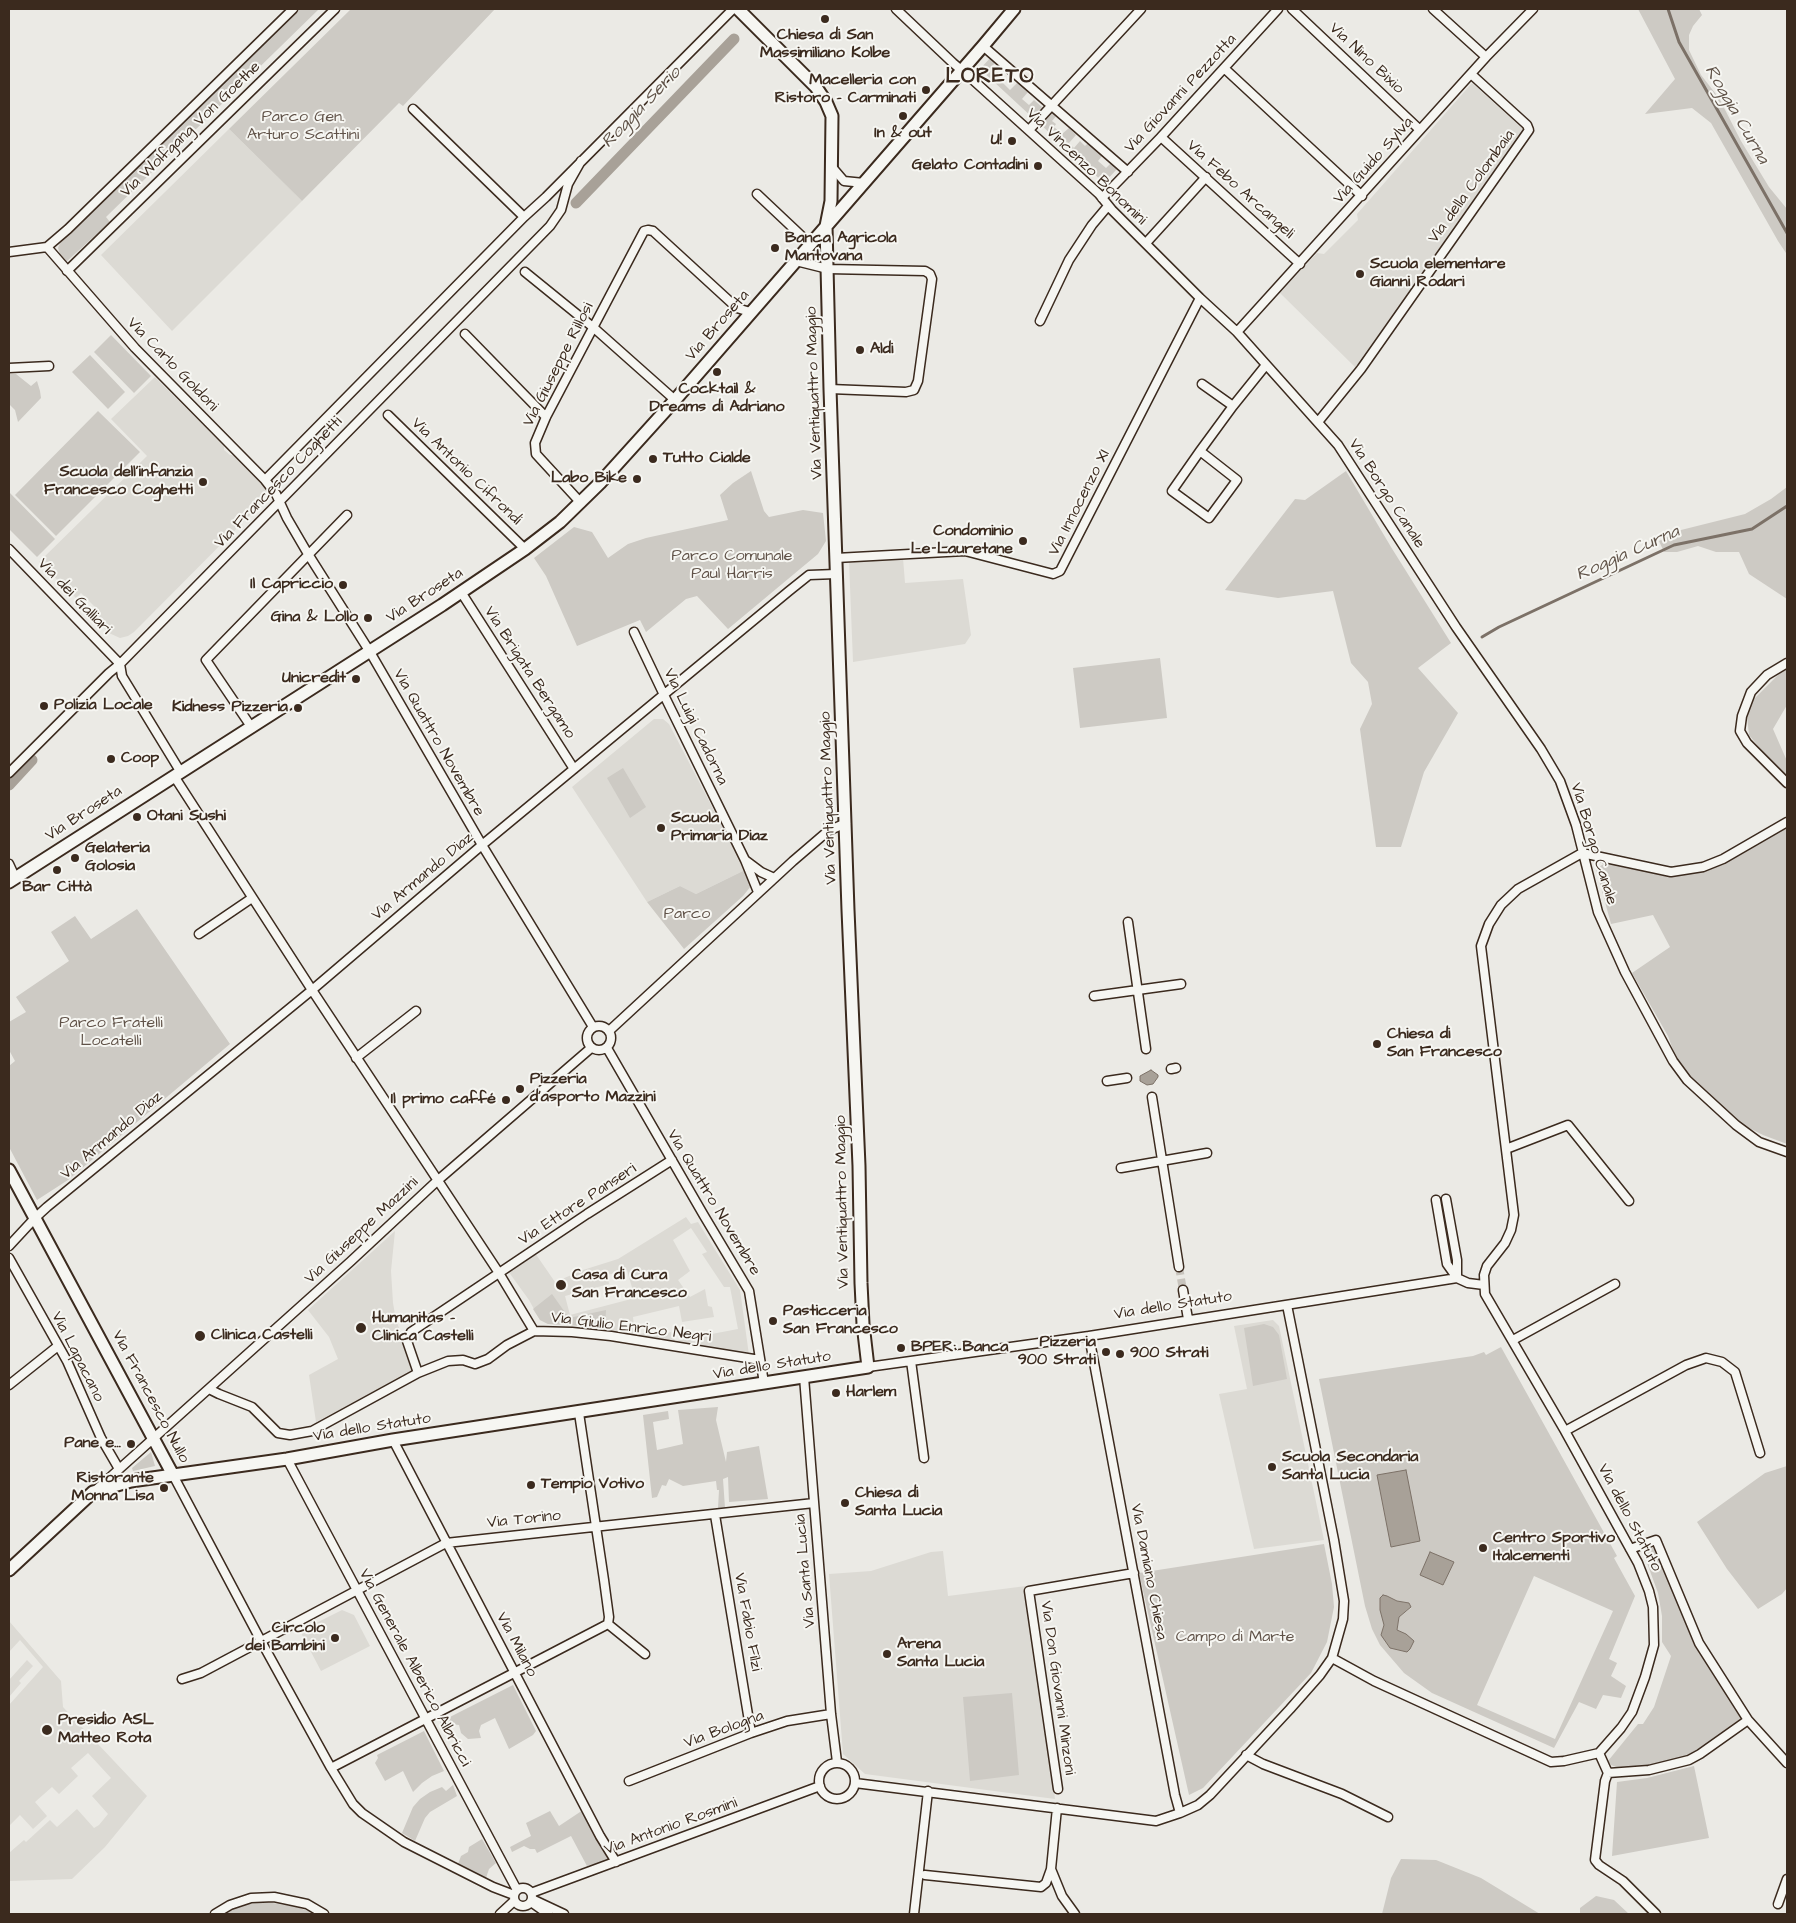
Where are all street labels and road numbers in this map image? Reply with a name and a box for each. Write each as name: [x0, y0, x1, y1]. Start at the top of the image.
street label: Via Nino Bixio: [1324, 19, 1408, 99]
street label: Via Giovanni Pezzotta: [1121, 31, 1241, 157]
street label: Via Wolfgang Von Goethe: [117, 58, 265, 202]
street label: Via Vincenzo Bonomini: [1022, 104, 1150, 230]
street label: Via Guido Sylva: [1330, 114, 1418, 208]
street label: Via della Colombaia: [1424, 127, 1520, 247]
street label: Via Febo Arcangeli: [1182, 137, 1298, 243]
street label: Via Broseta: [682, 287, 754, 365]
street label: Via Giuseppe Rillosi: [519, 300, 599, 430]
street label: Via Ventiquattro Maggio: [802, 306, 828, 480]
street label: Via Carlo Goldoni: [122, 314, 222, 416]
street label: Via Francesco Coghetti: [211, 413, 347, 553]
street label: Via Antonio Cifrondi: [407, 414, 525, 530]
street label: Via Borgo Canale: [1343, 436, 1429, 552]
street label: Via Innocenzo XI: [1045, 447, 1115, 559]
street label: Via dei Galliari: [33, 555, 115, 639]
street label: Via Broseta: [383, 564, 467, 628]
street label: Via Brigata Bergamo: [479, 603, 579, 743]
street label: Via Quattro Novembre: [388, 666, 488, 820]
street label: Via Luigi Cadorna: [658, 666, 732, 788]
street label: Via Ventiquattro Maggio: [816, 711, 842, 885]
street label: Via Borgo Canale: [1565, 781, 1621, 907]
street label: Via Broseta: [42, 782, 126, 846]
street label: Via Armando Diaz: [368, 829, 478, 925]
street label: Via Armando Diaz: [57, 1088, 167, 1184]
street label: Via Ventiquattro Maggio: [832, 1115, 854, 1289]
street label: Via Quattro Novembre: [662, 1127, 764, 1279]
street label: Via Ettore Panseri: [515, 1160, 641, 1250]
street label: Via Giuseppe Mazzini: [301, 1173, 423, 1289]
street label: Via dello Statuto: [1113, 1287, 1233, 1325]
street label: Via Lapacano: [46, 1309, 108, 1405]
street label: Via Giulio Enrico Negri: [550, 1309, 712, 1347]
street label: Via Francesco Nullo: [107, 1327, 193, 1467]
street label: Via dello Statuto: [712, 1347, 832, 1385]
street label: Via dello Statuto: [312, 1409, 432, 1447]
street label: Via dello Statuto: [1593, 1461, 1665, 1575]
street label: Via Damiano Chiesa: [1125, 1502, 1171, 1642]
street label: Via Torino: [486, 1507, 562, 1533]
street label: Via Santa Lucia: [791, 1513, 821, 1629]
street label: Via Generale Alberico Albricci: [354, 1566, 474, 1770]
street label: Via Fabio Filzi: [729, 1571, 765, 1673]
street label: Via Don Giovanni Minzoni: [1035, 1600, 1079, 1776]
street label: Via Milano: [491, 1609, 541, 1681]
street label: Via Bologna: [682, 1707, 766, 1753]
street label: Via Antonio Rosmini: [602, 1794, 740, 1860]

